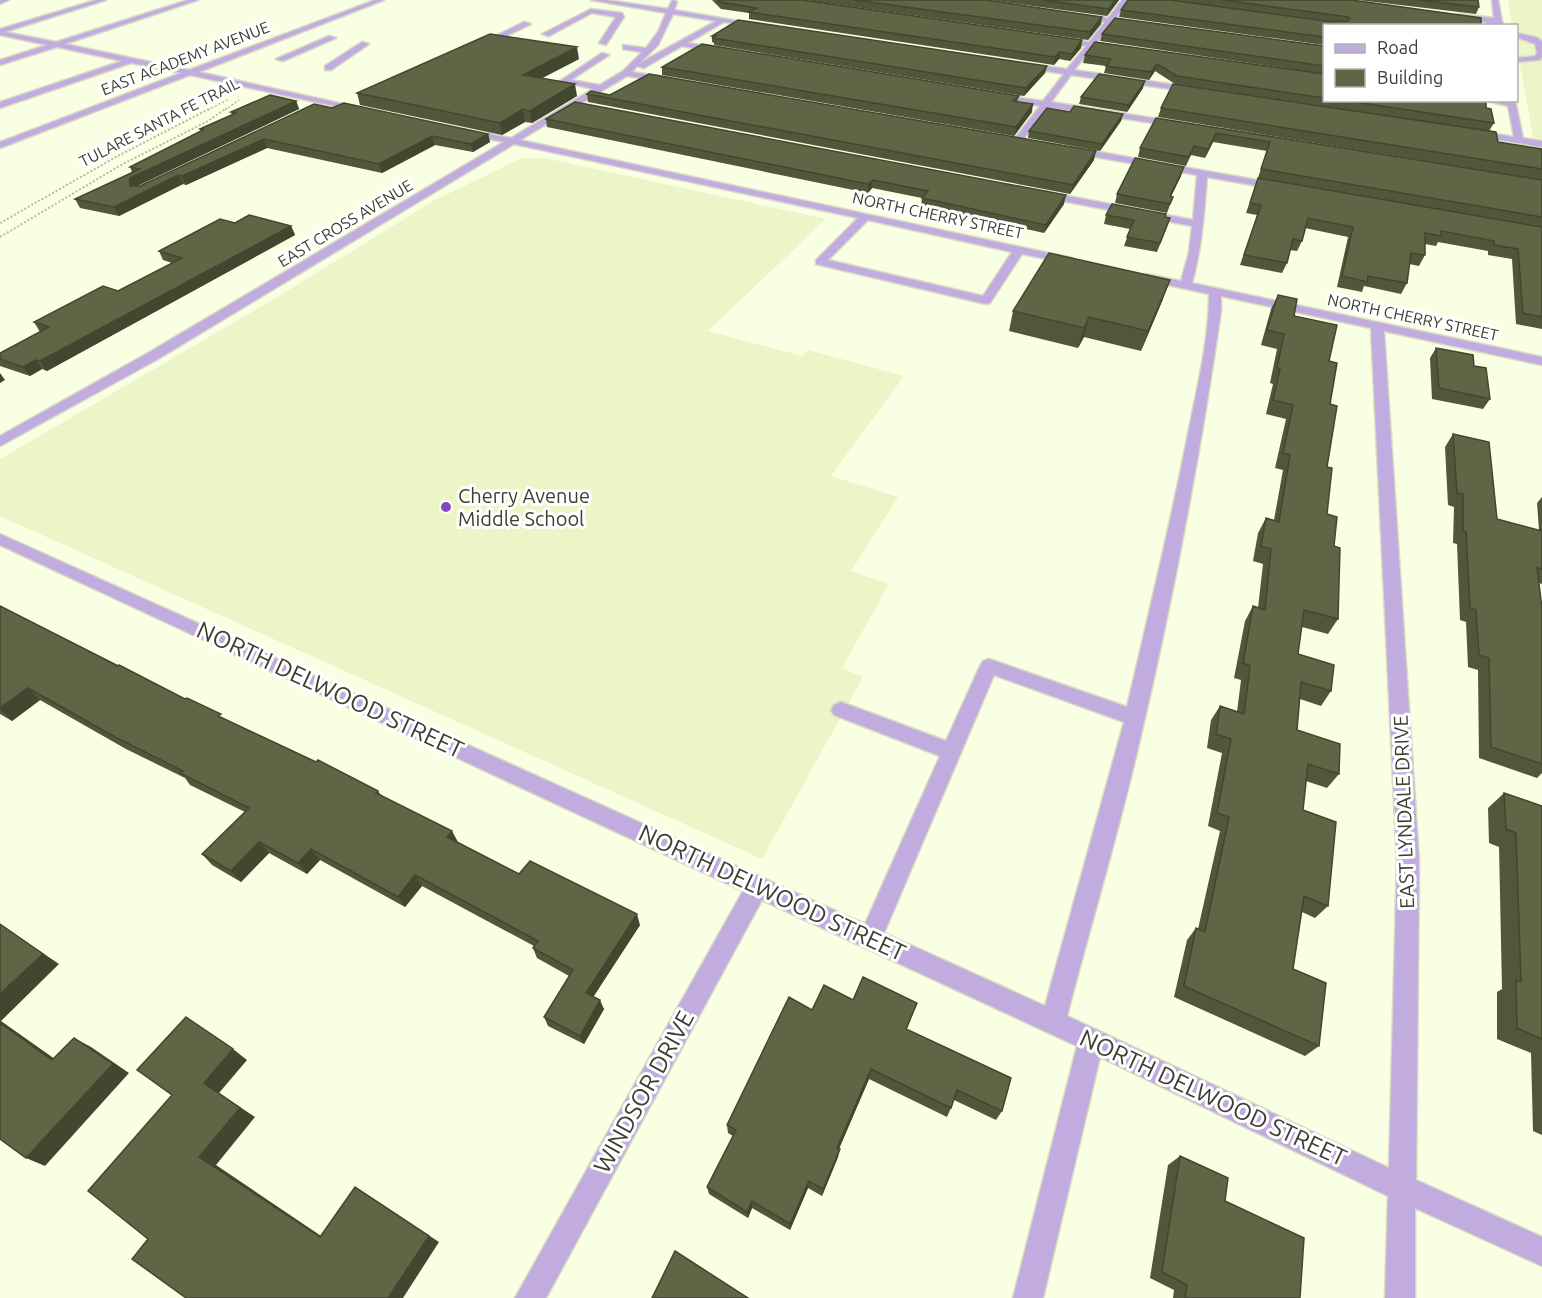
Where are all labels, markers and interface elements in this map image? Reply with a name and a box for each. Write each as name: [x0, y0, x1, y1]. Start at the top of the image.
street label: EAST ACADEMY AVENUE: [98, 18, 272, 98]
legend: [1323, 24, 1518, 102]
text: Road: [1377, 37, 1419, 57]
text: Building: [1377, 67, 1443, 87]
street label: TULARE SANTA FE TRAIL: [76, 74, 242, 170]
street label: EAST CROSS AVENUE: [275, 176, 415, 270]
street label: NORTH CHERRY STREET: [851, 188, 1025, 242]
street label: NORTH CHERRY STREET: [1326, 290, 1500, 344]
place label: Cherry Avenue Middle School: [458, 484, 590, 530]
marker: Cherry Avenue Middle School: [439, 500, 453, 514]
street label: NORTH DELWOOD STREET: [193, 616, 468, 763]
street label: EAST LYNDALE DRIVE: [1389, 715, 1418, 909]
street label: NORTH DELWOOD STREET: [635, 819, 910, 966]
street label: WINDSOR DRIVE: [588, 1006, 699, 1177]
street label: NORTH DELWOOD STREET: [1076, 1024, 1351, 1171]

